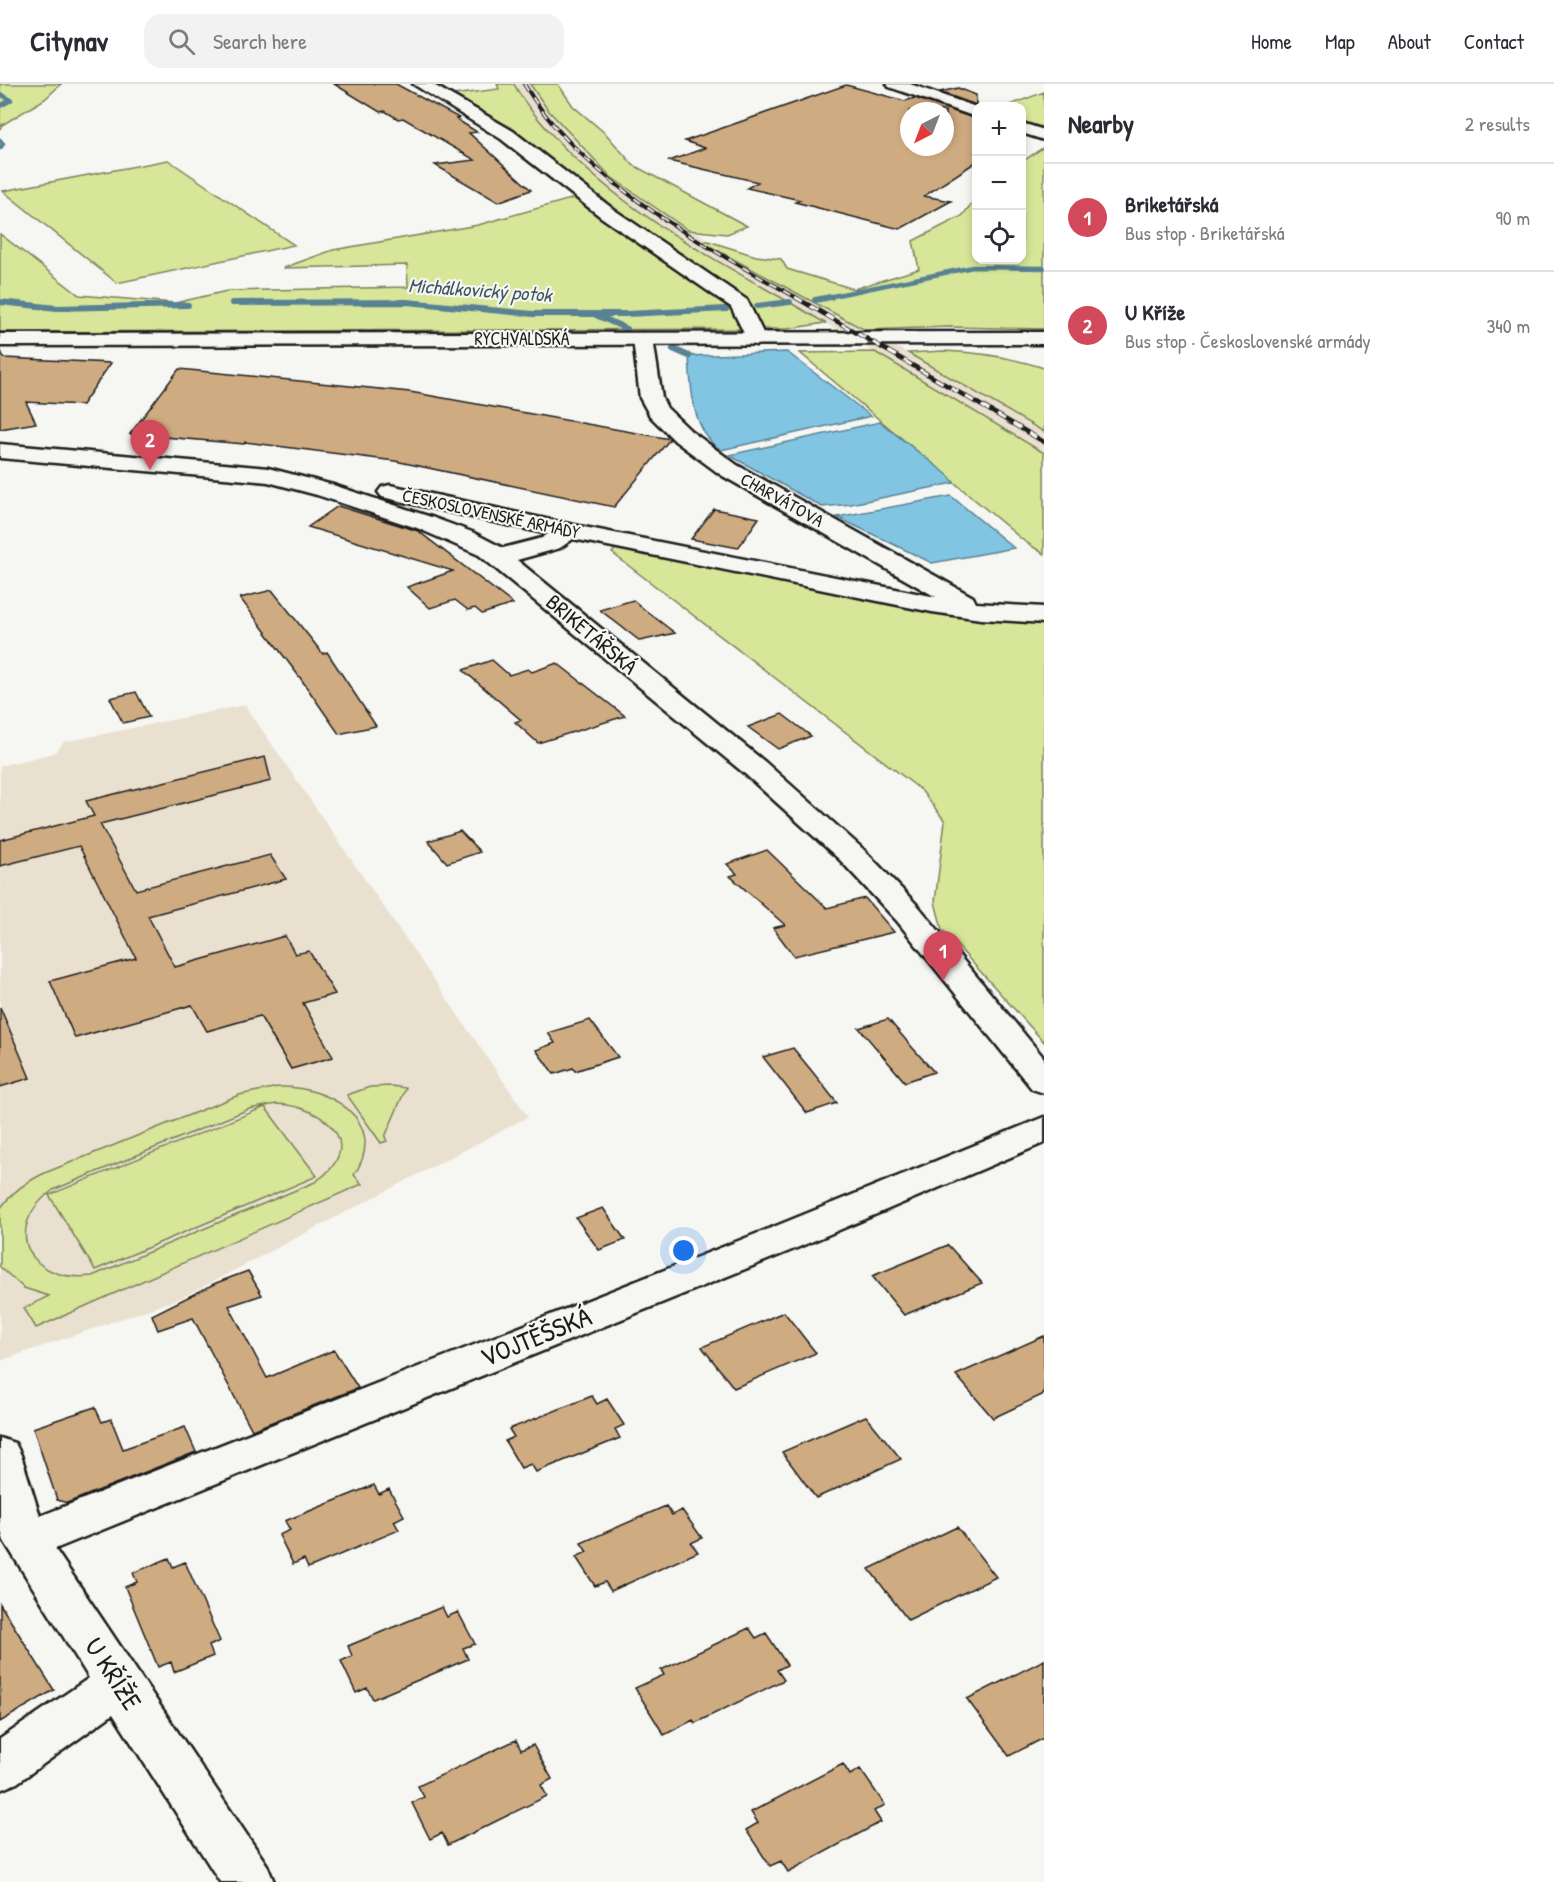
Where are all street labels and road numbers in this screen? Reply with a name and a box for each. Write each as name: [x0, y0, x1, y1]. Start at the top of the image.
street label: RYCHVALDSKÁ: [474, 326, 570, 351]
street label: CHARVÁTOVA: [736, 466, 828, 533]
street label: ČESKOSLOVENSKÉ ARMÁDY: [400, 482, 582, 545]
street label: BRIKETÁŘSKÁ: [540, 587, 644, 681]
street label: VOJTĚŠSKÁ: [475, 1297, 597, 1375]
street label: U KŘÍŽE: [77, 1630, 151, 1717]

